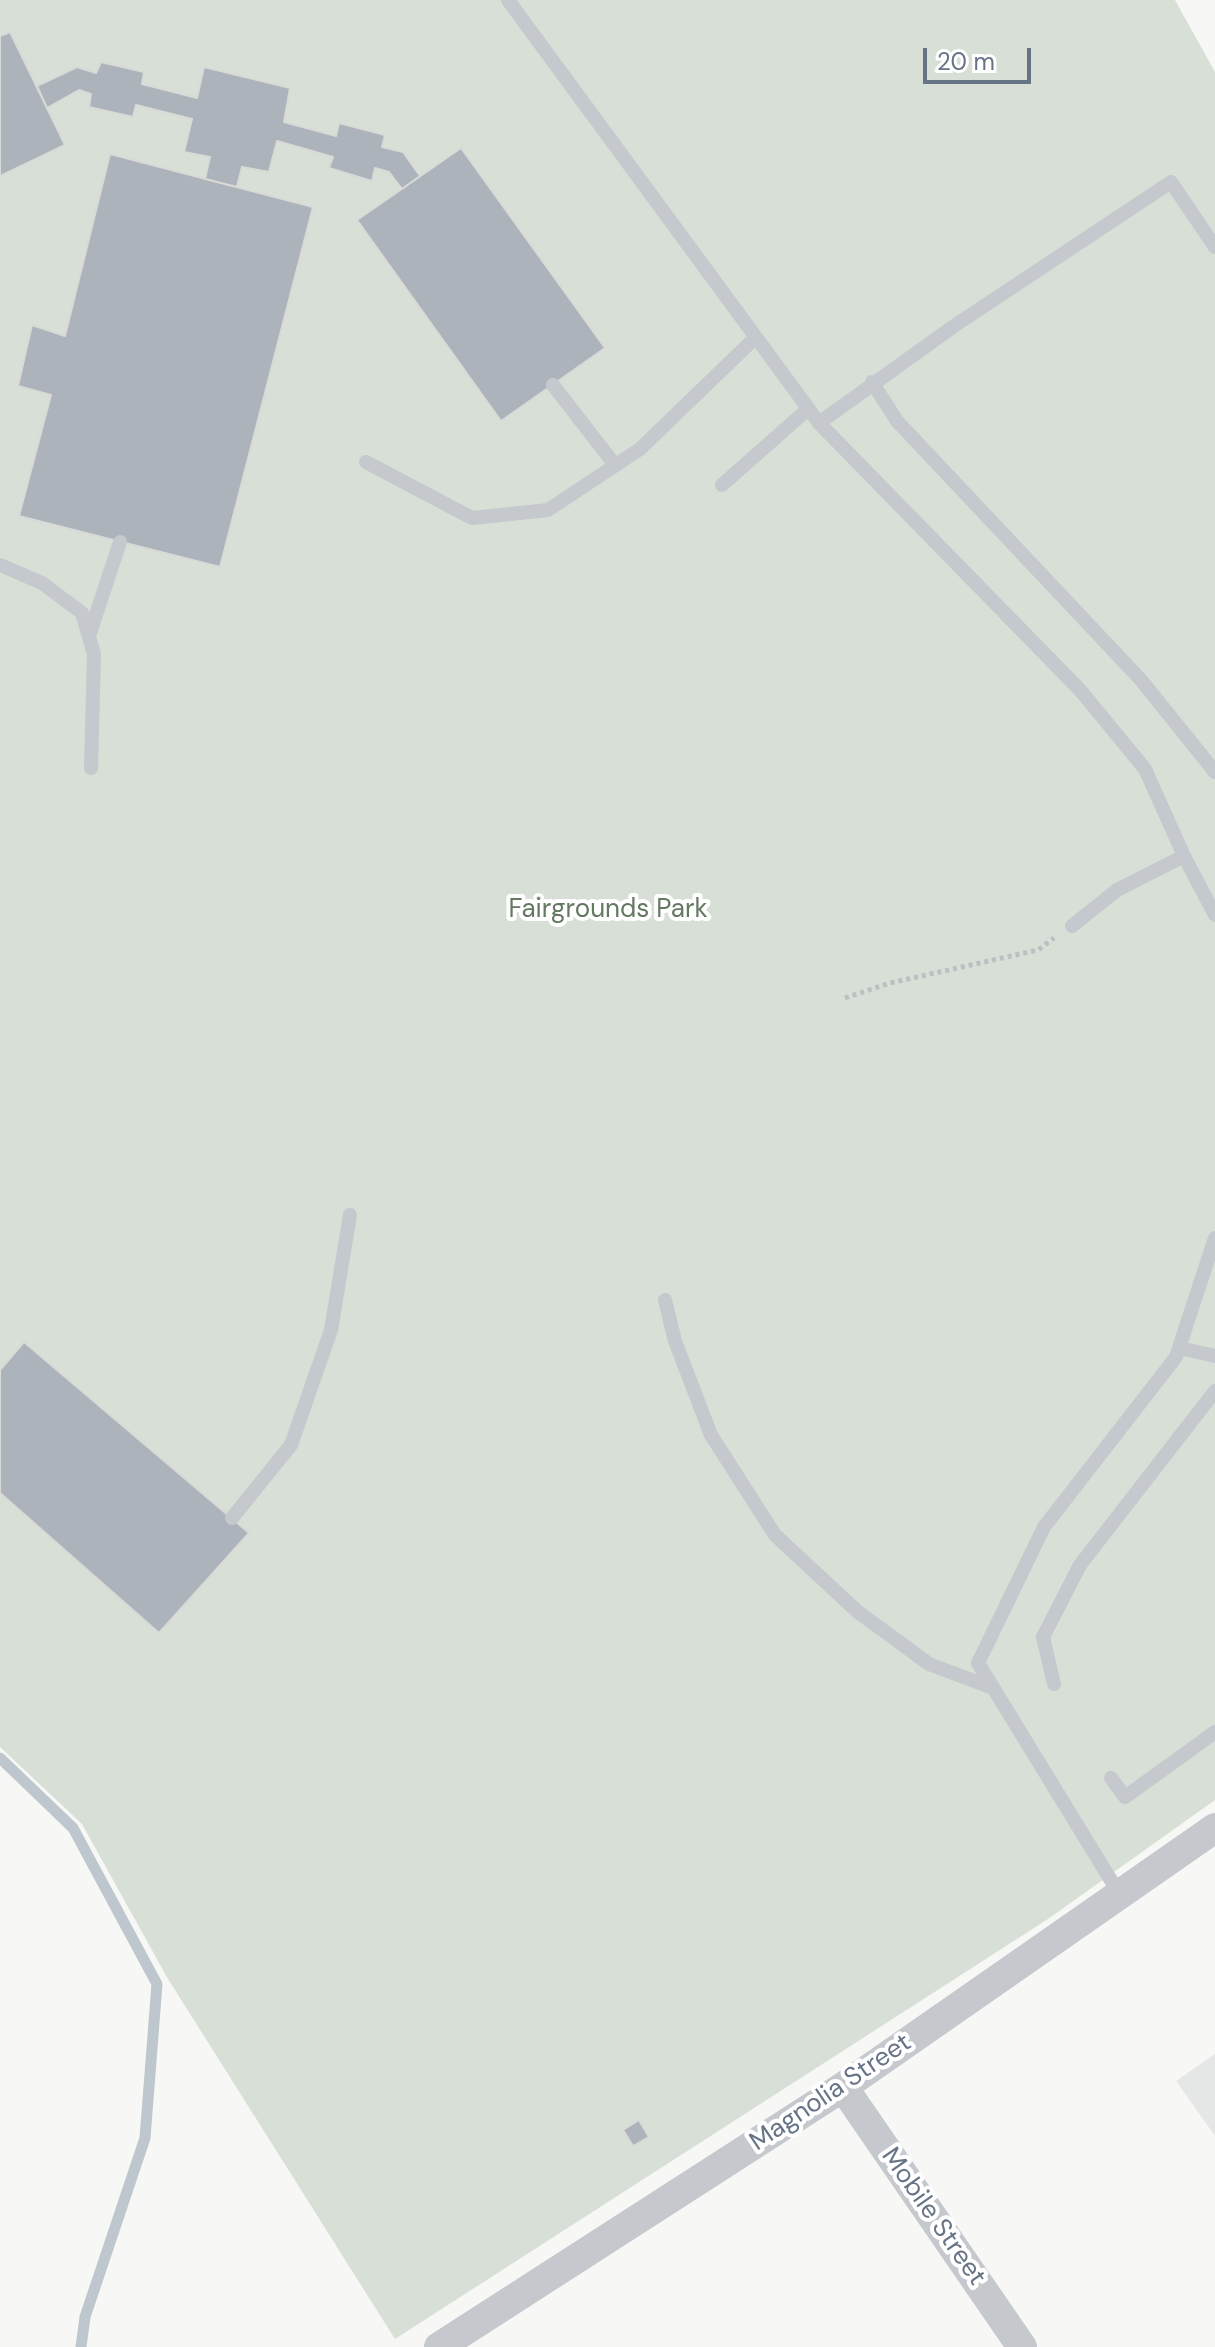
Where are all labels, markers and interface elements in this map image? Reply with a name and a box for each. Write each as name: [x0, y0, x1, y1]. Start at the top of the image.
scale bar: [927, 32, 1035, 82]
text: 20 m: [937, 46, 995, 77]
park label: Fairgrounds Park: [508, 894, 708, 926]
street label: Magnolia Street: [744, 2028, 918, 2158]
street label: Mobile Street: [874, 2142, 992, 2292]

